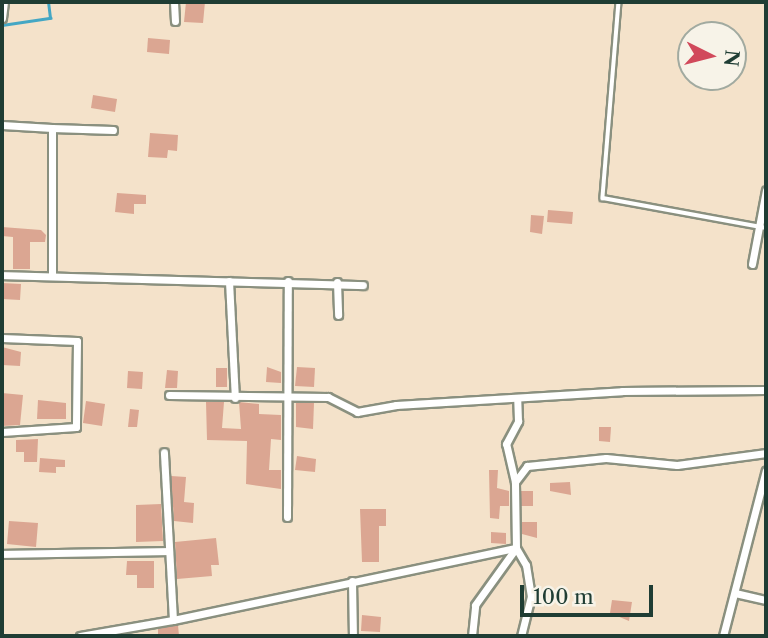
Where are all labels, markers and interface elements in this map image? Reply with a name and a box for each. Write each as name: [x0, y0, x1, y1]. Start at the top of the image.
north arrow: [677, 21, 747, 91]
text: N: [719, 49, 744, 67]
scale bar: [523, 572, 656, 616]
text: 100 m: [533, 584, 594, 609]

